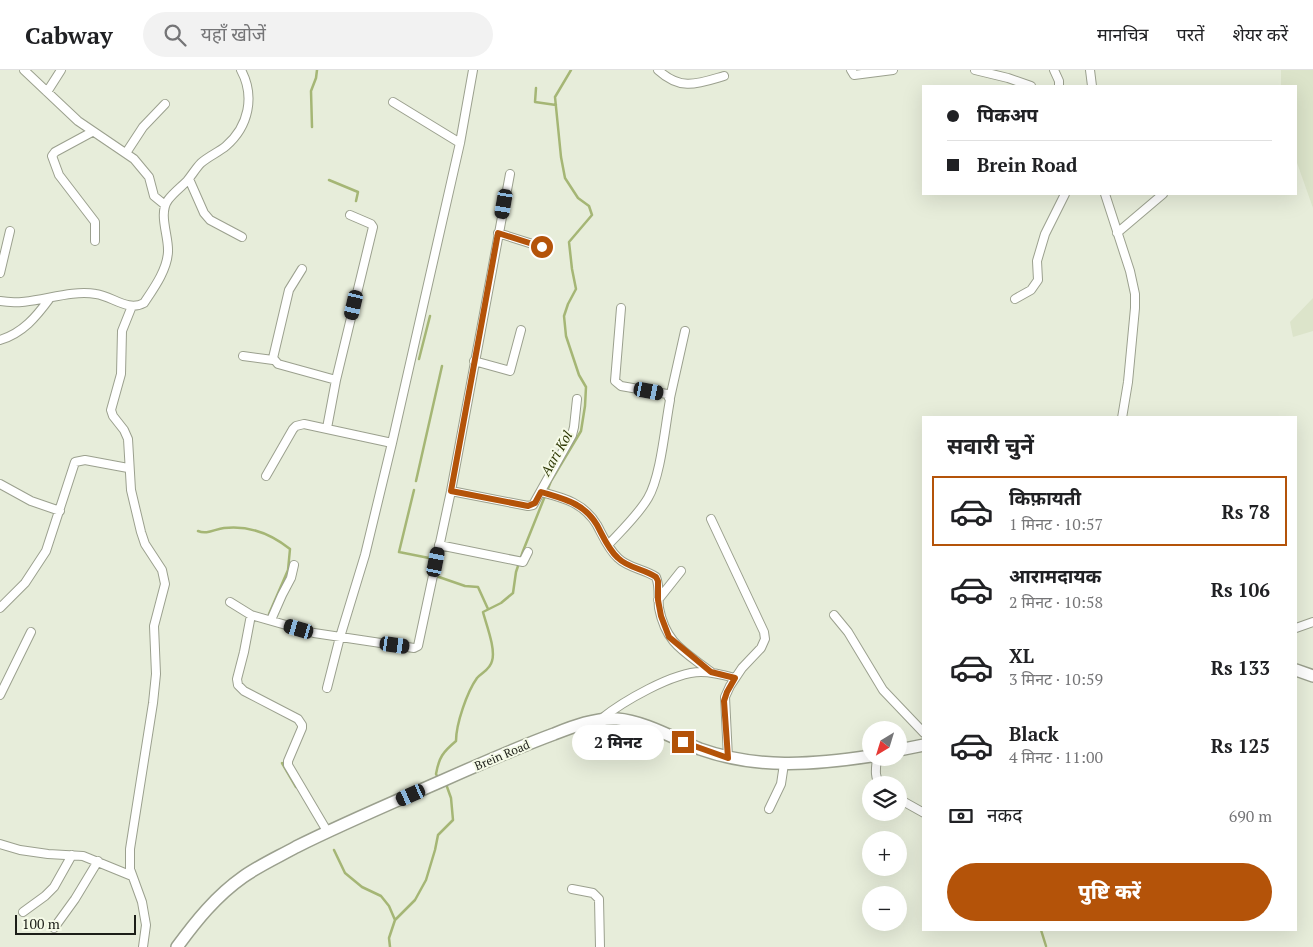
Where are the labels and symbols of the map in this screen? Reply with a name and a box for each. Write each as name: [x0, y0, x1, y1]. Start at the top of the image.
car: [494, 188, 513, 220]
route start: [531, 236, 553, 258]
car: [343, 289, 364, 321]
car: [632, 381, 665, 401]
water label: Aari Kol: [535, 427, 577, 480]
car: [425, 546, 446, 578]
car: [282, 618, 315, 640]
car: [379, 635, 410, 655]
north arrow: [862, 721, 908, 766]
callout: 2 मिनट: [573, 724, 666, 760]
route end: [672, 731, 694, 753]
street label: Brein Road: [472, 737, 532, 773]
car: [394, 782, 427, 808]
scale bar: [15, 912, 136, 935]

